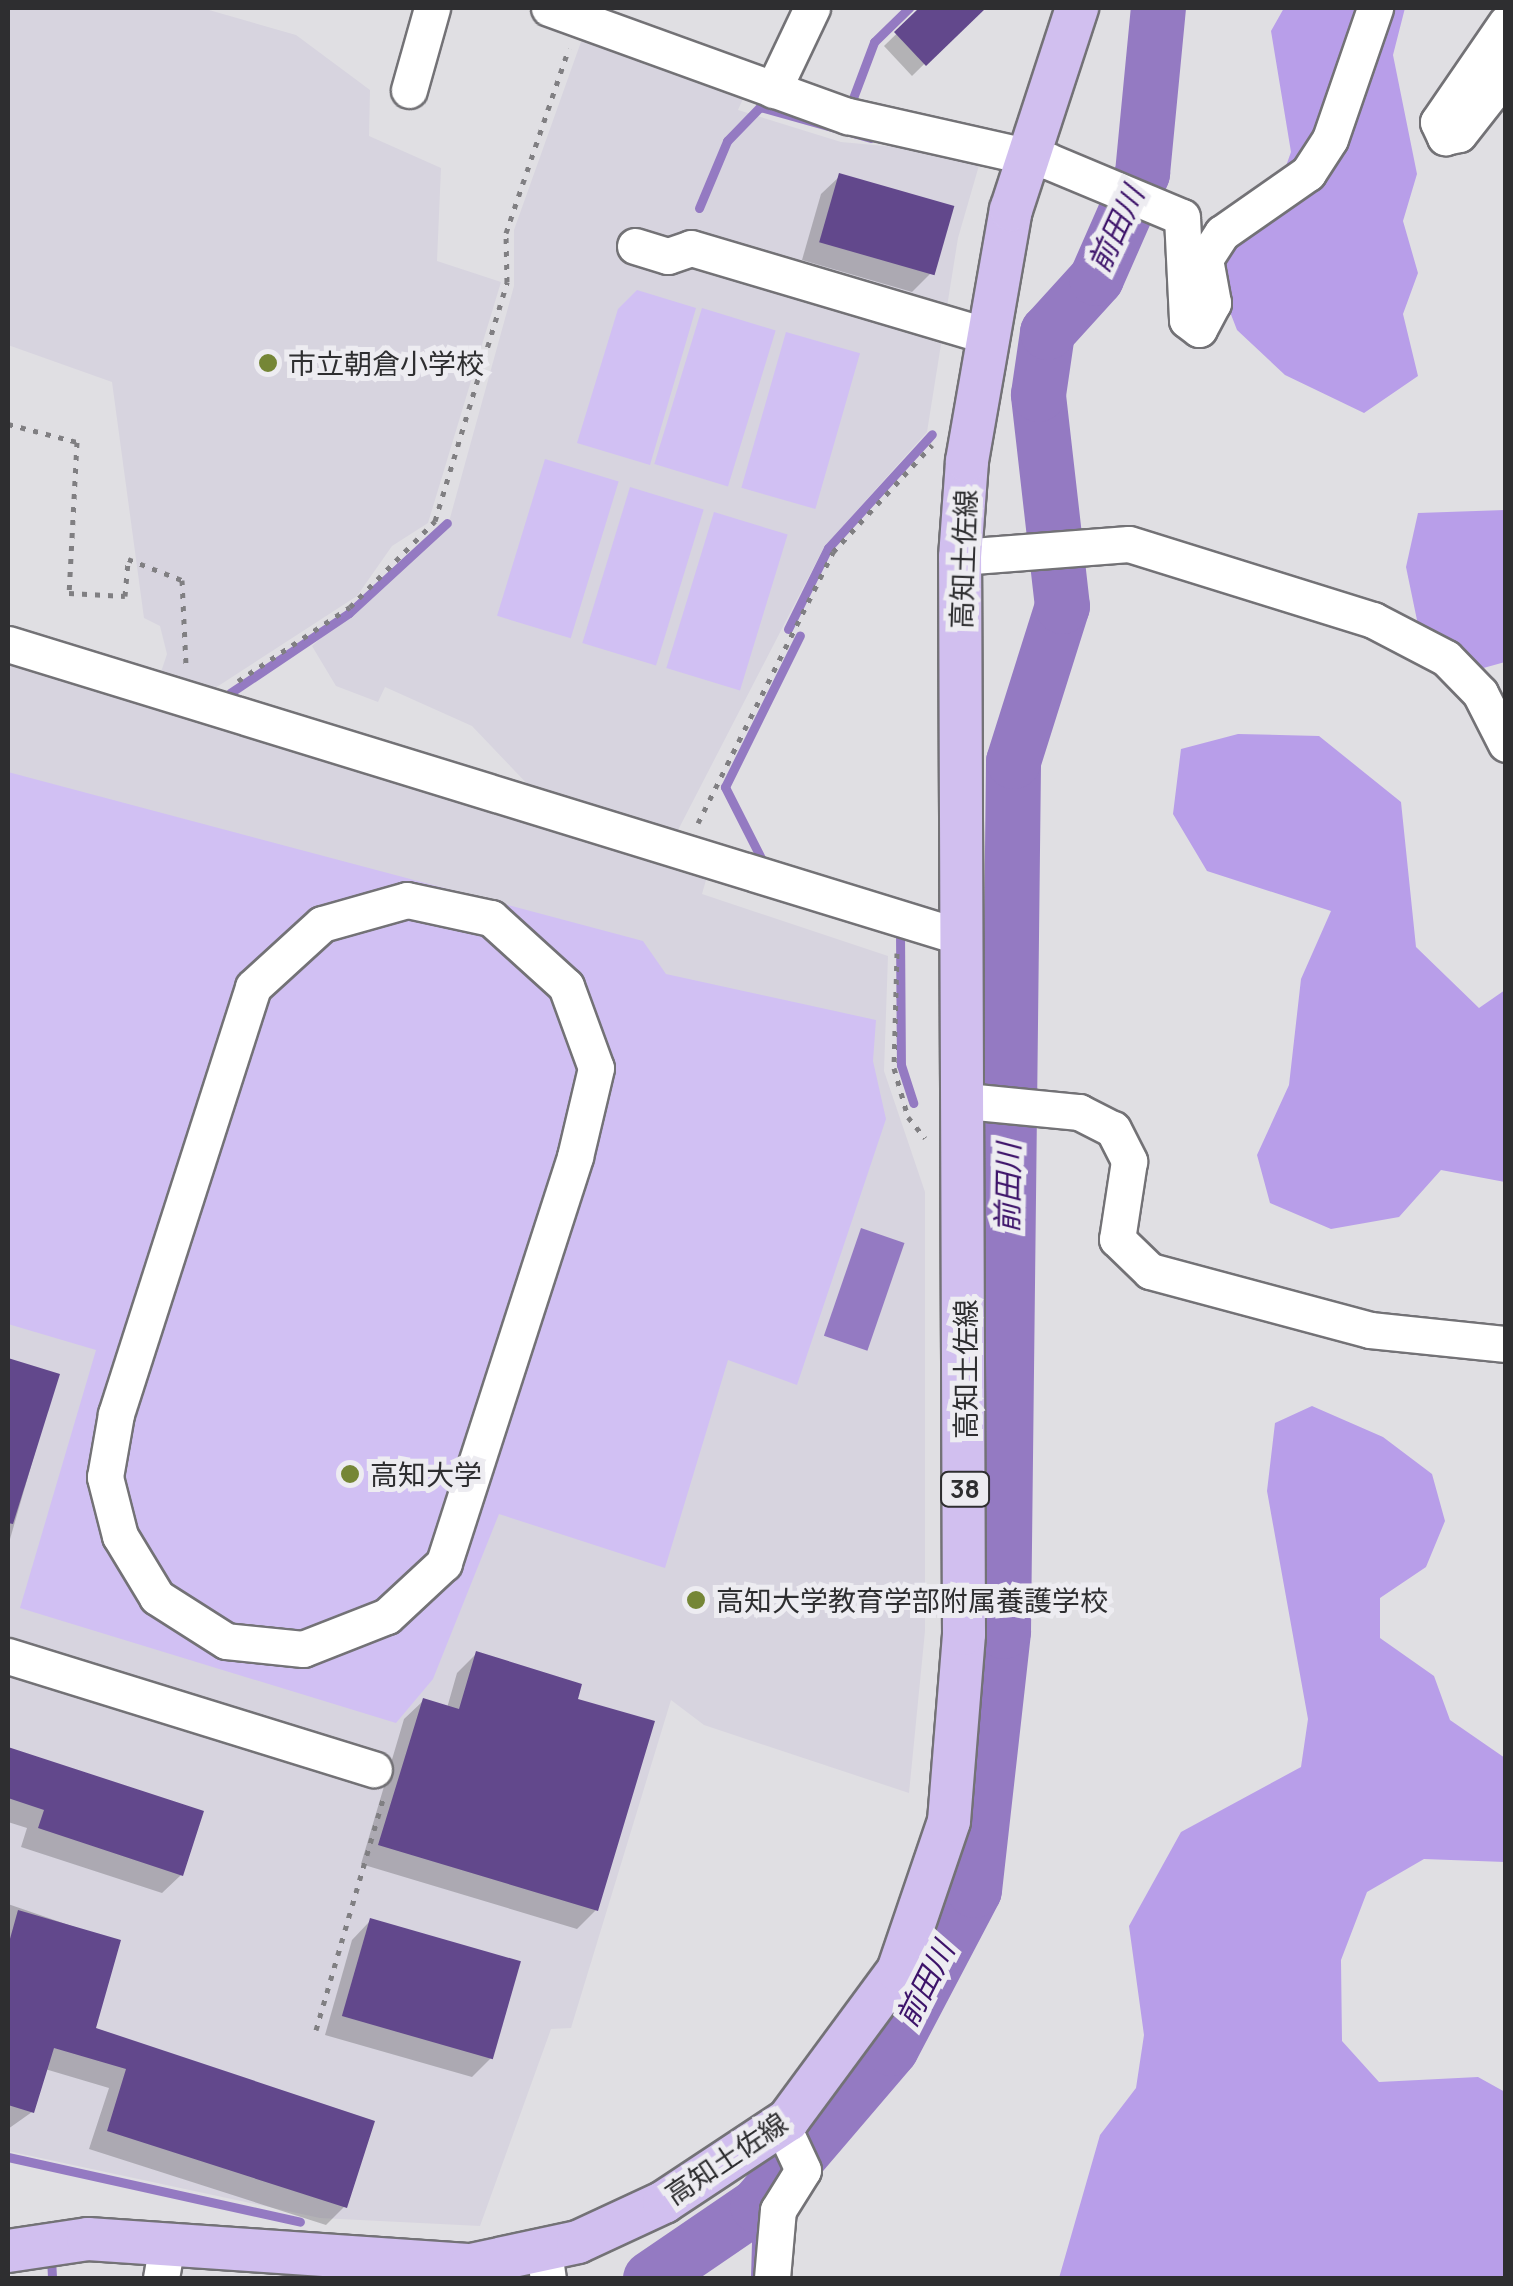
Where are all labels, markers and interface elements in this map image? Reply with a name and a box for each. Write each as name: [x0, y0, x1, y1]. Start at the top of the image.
water label: 前田川: [1081, 181, 1151, 277]
place label: 市立朝倉小学校: [288, 346, 484, 380]
marker: 市立朝倉小学校: [257, 352, 279, 374]
street label: 高知土佐線: [944, 488, 982, 630]
water label: 前田川: [989, 1143, 1027, 1233]
street label: 高知土佐線: [948, 1299, 982, 1439]
place label: 高知大学: [370, 1457, 482, 1491]
marker: 高知大学: [339, 1463, 361, 1485]
road number: 38: [940, 1469, 990, 1509]
place label: 高知大学教育学部附属養護学校: [716, 1583, 1108, 1617]
marker: 高知大学教育学部附属養護学校: [685, 1589, 707, 1611]
water label: 前田川: [889, 1936, 961, 2032]
street label: 高知土佐線: [659, 2105, 793, 2211]

